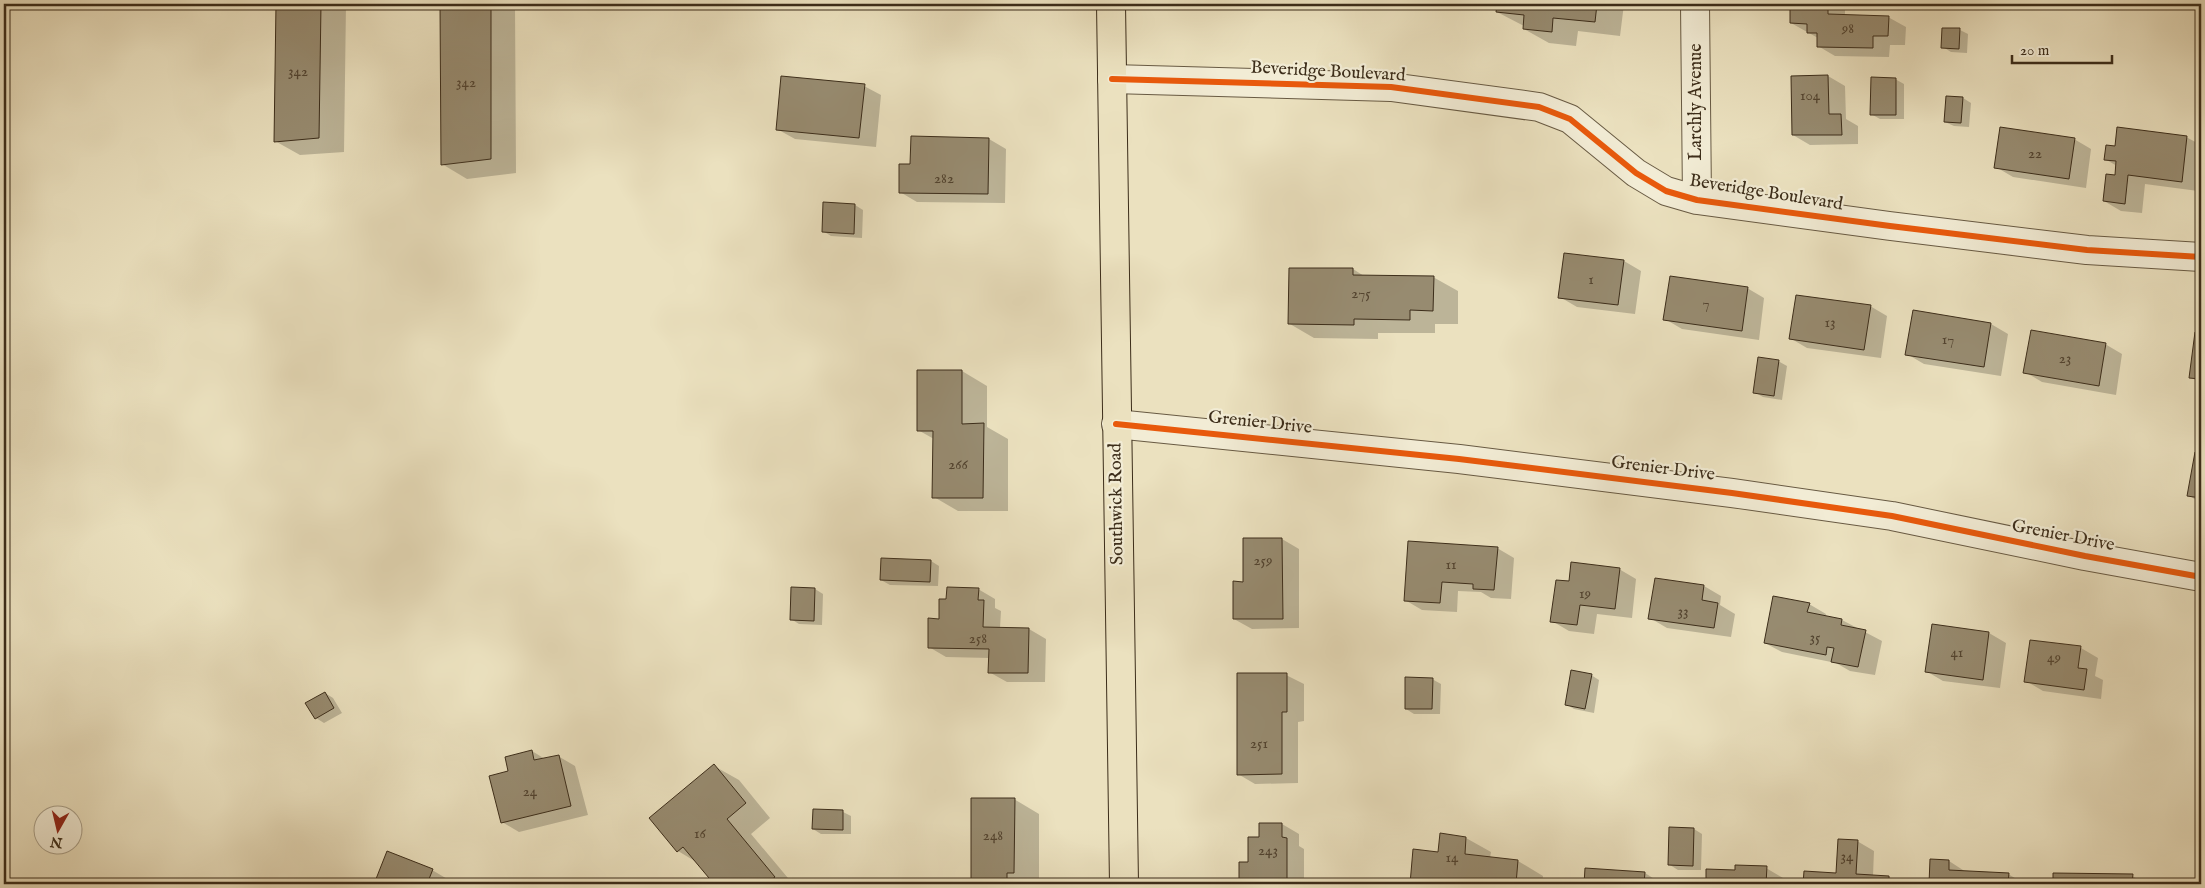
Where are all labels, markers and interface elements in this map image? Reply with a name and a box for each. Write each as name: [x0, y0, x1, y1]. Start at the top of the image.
house number: 98: [1841, 19, 1854, 38]
scale bar: [2012, 32, 2112, 64]
text: 20 m: [2020, 41, 2050, 60]
street label: Larchly Avenue: [1685, 44, 1708, 161]
street label: Beveridge Boulevard: [1250, 56, 1406, 88]
house number: 342: [288, 62, 308, 81]
house number: 342: [456, 73, 476, 92]
house number: 104: [1800, 86, 1821, 105]
house number: 22: [2028, 144, 2042, 163]
house number: 282: [934, 169, 954, 188]
street label: Beveridge Boulevard: [1688, 170, 1845, 217]
house number: 1: [1588, 270, 1594, 289]
house number: 275: [1351, 284, 1371, 303]
house number: 7: [1702, 294, 1710, 313]
house number: 13: [1824, 313, 1836, 332]
house number: 17: [1942, 330, 1954, 349]
house number: 23: [2059, 349, 2071, 368]
street label: Grenier Drive: [1207, 406, 1313, 440]
street label: Southwick Road: [1104, 442, 1130, 565]
street label: Grenier Drive: [1610, 451, 1716, 487]
house number: 266: [948, 455, 969, 474]
street label: Grenier Drive: [2010, 515, 2116, 557]
house number: 259: [1254, 551, 1272, 570]
house number: 11: [1445, 555, 1457, 574]
house number: 19: [1579, 584, 1591, 603]
house number: 33: [1677, 602, 1689, 621]
house number: 35: [1809, 628, 1821, 647]
house number: 258: [969, 629, 987, 648]
house number: 41: [1951, 643, 1963, 662]
house number: 49: [2047, 648, 2061, 667]
house number: 251: [1250, 734, 1268, 753]
house number: 24: [523, 782, 538, 801]
north arrow: [32, 806, 82, 856]
house number: 16: [694, 824, 707, 843]
house number: 248: [983, 826, 1003, 845]
text: N: [49, 832, 65, 852]
house number: 243: [1258, 841, 1278, 860]
house number: 34: [1841, 847, 1854, 866]
house number: 14: [1446, 848, 1459, 867]

